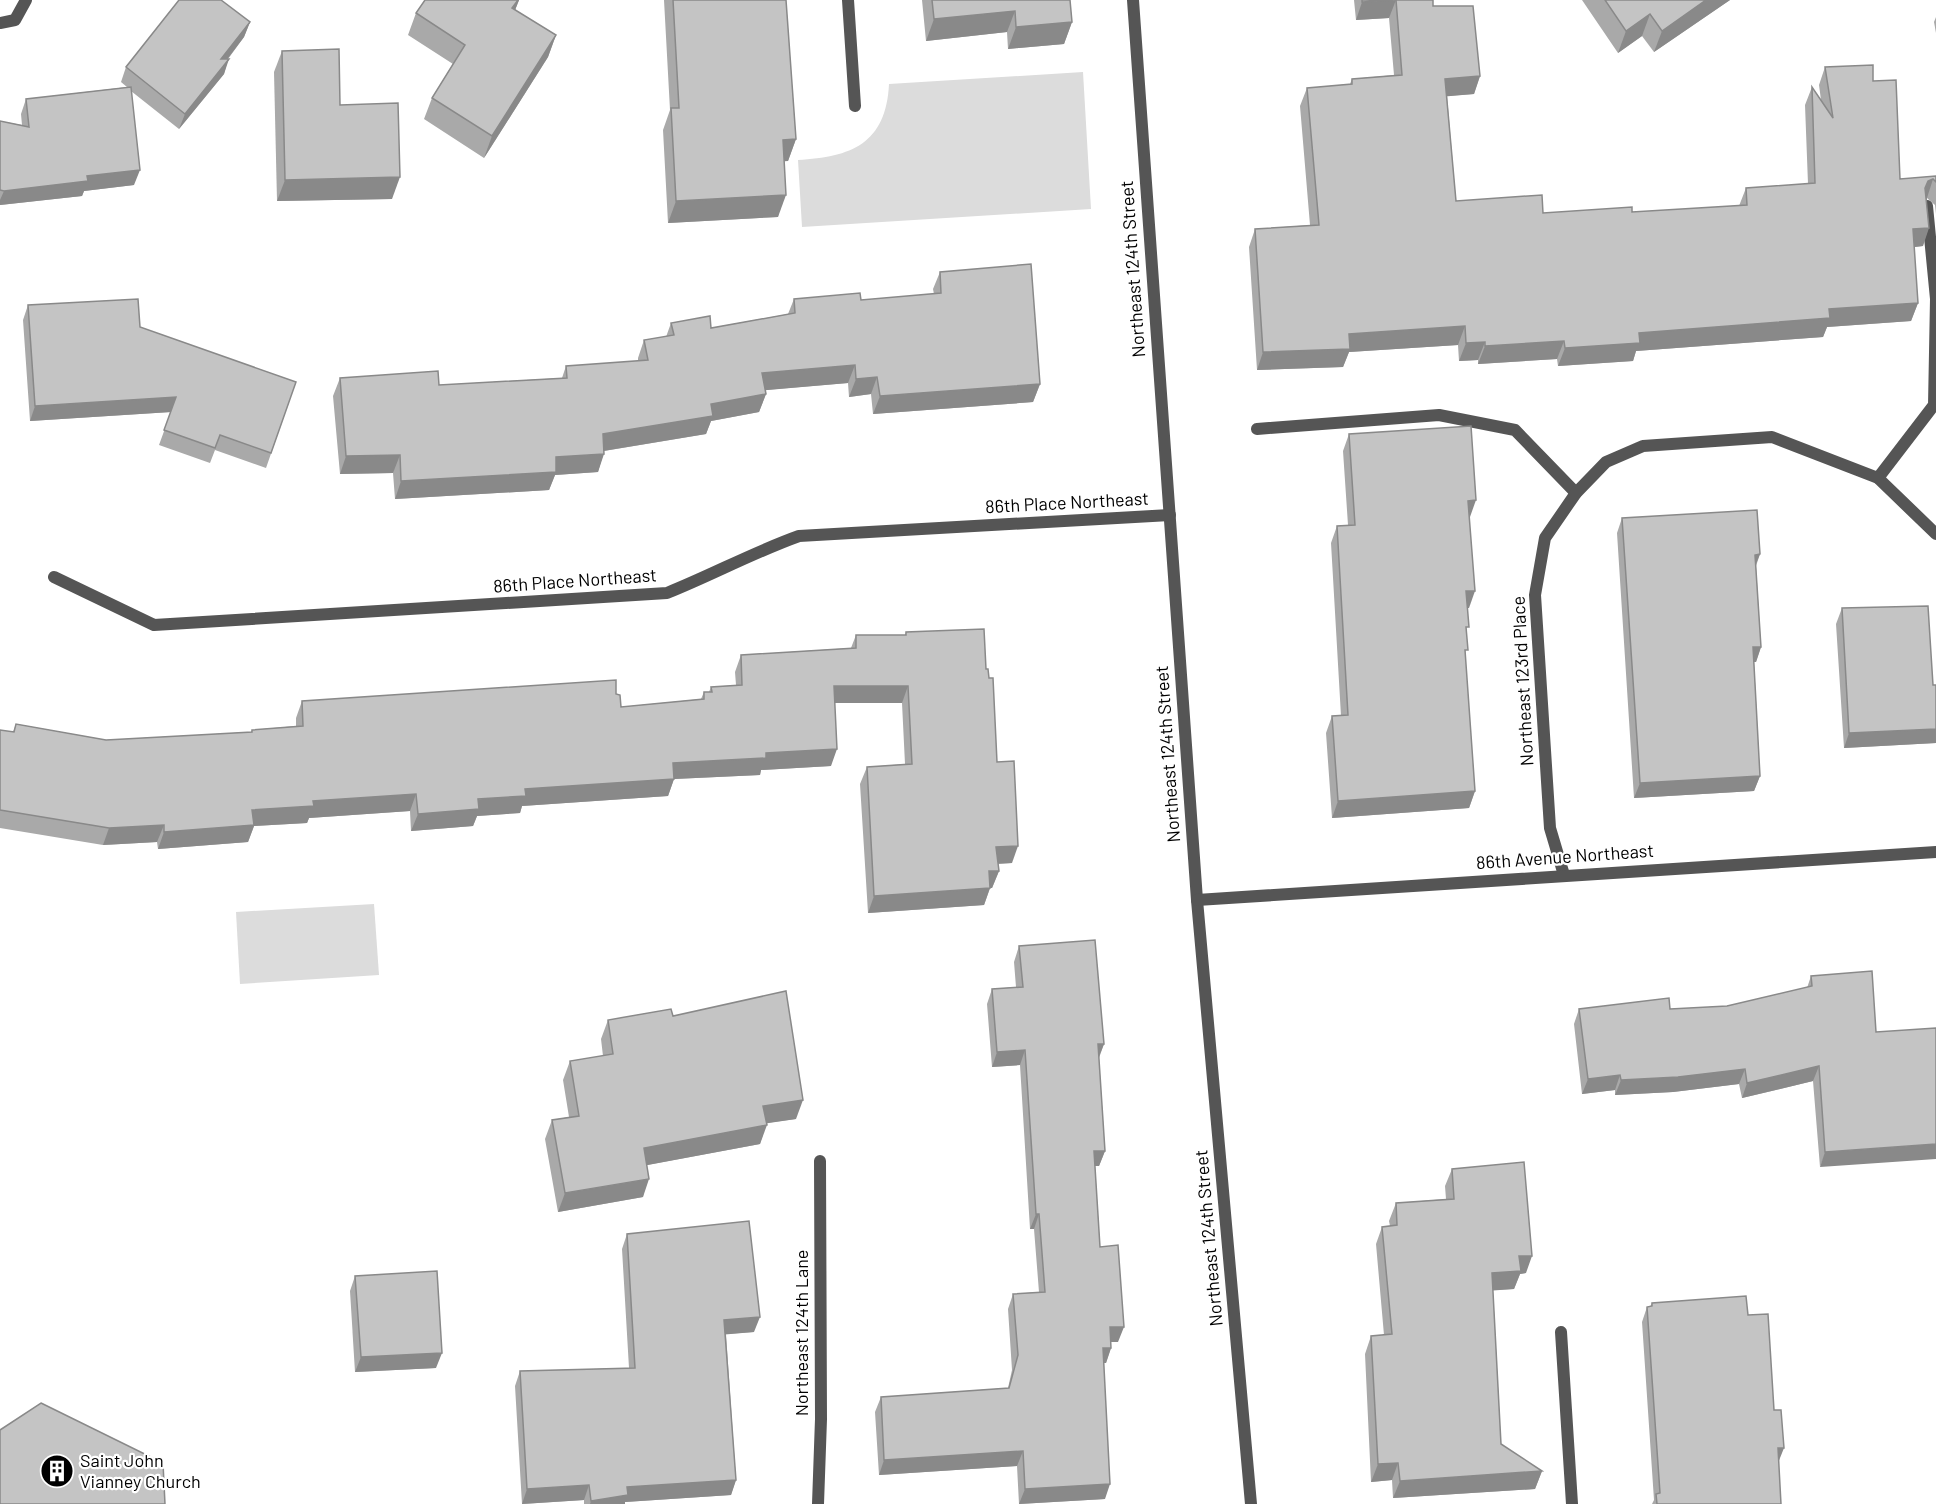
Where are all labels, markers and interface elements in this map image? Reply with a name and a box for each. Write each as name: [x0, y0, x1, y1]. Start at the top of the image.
street label: Northeast 124th Street: [1115, 180, 1149, 358]
street label: 86th Place Northeast: [985, 487, 1149, 517]
street label: 86th Place Northeast: [492, 563, 657, 597]
street label: Northeast 123rd Place: [1507, 595, 1537, 767]
street label: Northeast 124th Street: [1150, 665, 1184, 843]
street label: 86th Avenue Northeast: [1475, 839, 1655, 873]
street label: Northeast 124th Street: [1189, 1149, 1227, 1327]
street label: Northeast 124th Lane: [790, 1250, 812, 1416]
place label: Saint John Vianney Church: [80, 1449, 201, 1492]
building icon: Saint John Vianney Church: [39, 1453, 75, 1489]

